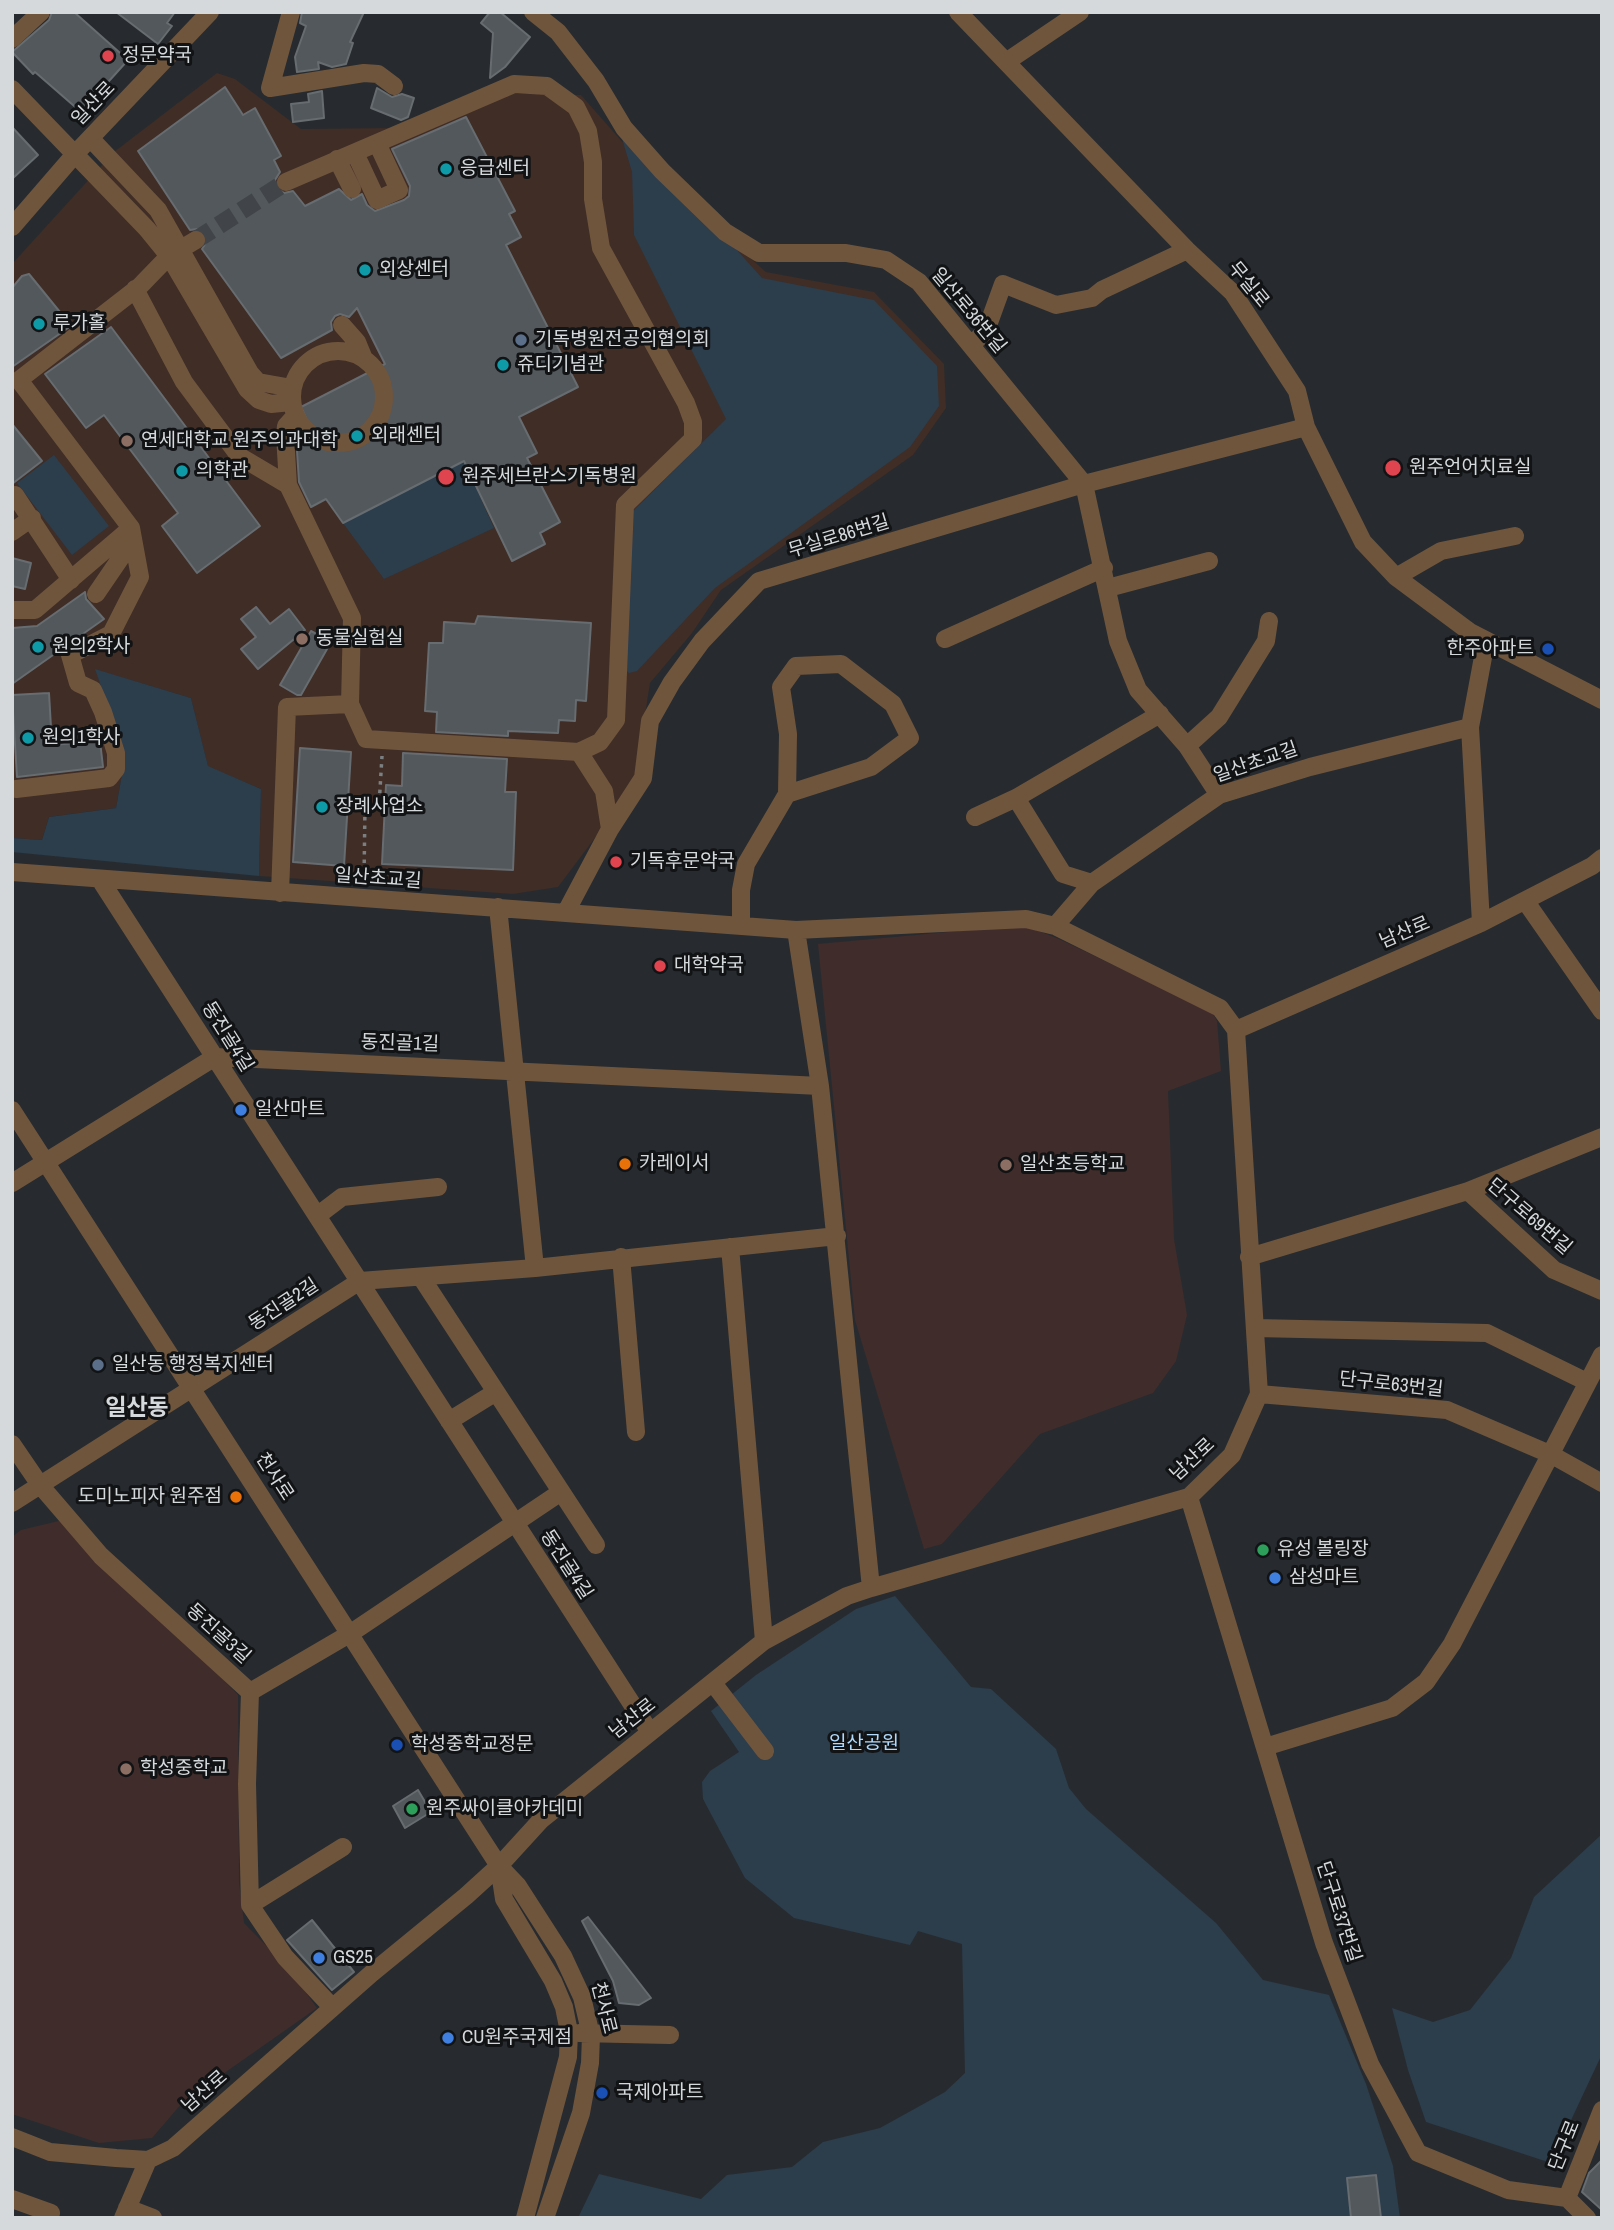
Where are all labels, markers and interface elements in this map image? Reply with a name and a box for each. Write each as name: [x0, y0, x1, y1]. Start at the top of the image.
place label: 정문약국: [122, 45, 192, 67]
marker: 정문약국: [100, 48, 116, 64]
street label: 일산로: [68, 77, 120, 131]
place label: 응급센터: [460, 158, 530, 180]
marker: 응급센터: [438, 161, 454, 177]
street label: 무실로: [1223, 257, 1273, 313]
place label: 외상센터: [379, 259, 449, 281]
marker: 외상센터: [357, 262, 373, 278]
street label: 일산로36번길: [926, 264, 1010, 358]
place label: 루가홀: [53, 313, 105, 335]
marker: 루가홀: [31, 316, 47, 332]
place label: 기독병원전공의협의회: [535, 329, 710, 351]
marker: 기독병원전공의협의회: [513, 332, 529, 348]
place label: 쥬디기념관: [517, 354, 604, 376]
marker: 쥬디기념관: [495, 357, 511, 373]
place label: 외래센터: [371, 425, 441, 447]
marker: 외래센터: [349, 428, 365, 444]
place label: 연세대학교 원주의과대학: [141, 430, 338, 452]
marker: 연세대학교 원주의과대학: [119, 433, 135, 449]
place label: 원주언어치료실: [1409, 457, 1531, 479]
marker: 원주언어치료실: [1383, 458, 1403, 478]
place label: 의학관: [196, 460, 248, 482]
marker: 의학관: [174, 463, 190, 479]
place label: 원주세브란스기독병원: [462, 466, 637, 488]
marker: 원주세브란스기독병원: [436, 467, 456, 487]
street label: 무실로86번길: [786, 511, 892, 563]
place label: 동물실험실: [316, 628, 403, 650]
marker: 동물실험실: [294, 631, 310, 647]
place label: 원의2학사: [52, 636, 131, 658]
place label: 한주아파트: [1447, 638, 1534, 660]
marker: 원의2학사: [30, 639, 46, 655]
marker: 한주아파트: [1540, 641, 1556, 657]
place label: 원의1학사: [42, 727, 121, 749]
marker: 원의1학사: [20, 730, 36, 746]
street label: 일산초교길: [1211, 738, 1301, 788]
place label: 장례사업소: [336, 796, 423, 818]
marker: 장례사업소: [314, 799, 330, 815]
place label: 기독후문약국: [630, 851, 735, 873]
marker: 기독후문약국: [608, 854, 624, 870]
street label: 일산초교길: [334, 865, 422, 893]
street label: 남산로: [1376, 912, 1434, 954]
place label: 대학약국: [674, 955, 744, 977]
marker: 대학약국: [652, 958, 668, 974]
street label: 동진골4길: [197, 998, 257, 1076]
street label: 동진골1길: [360, 1031, 440, 1057]
place label: 일산마트: [255, 1099, 325, 1121]
marker: 일산마트: [233, 1102, 249, 1118]
place label: 카레이서: [639, 1153, 709, 1175]
place label: 일산초등학교: [1020, 1154, 1125, 1176]
marker: 카레이서: [617, 1156, 633, 1172]
marker: 일산초등학교: [998, 1157, 1014, 1173]
street label: 단구로69번길: [1482, 1174, 1576, 1260]
street label: 동진골2길: [245, 1274, 323, 1336]
place label: 일산동 행정복지센터: [112, 1354, 274, 1376]
marker: 일산동 행정복지센터: [90, 1357, 106, 1373]
street label: 단구로63번길: [1338, 1368, 1444, 1402]
district label: 일산동: [105, 1395, 169, 1423]
street label: 남산로: [1166, 1434, 1220, 1486]
street label: 천사로: [250, 1449, 298, 1505]
place label: 도미노피자 원주점: [78, 1486, 222, 1508]
marker: 도미노피자 원주점: [228, 1489, 244, 1505]
street label: 동진골4길: [535, 1526, 597, 1604]
place label: 유성 볼링장: [1277, 1539, 1369, 1561]
marker: 유성 볼링장: [1255, 1542, 1271, 1558]
place label: 삼성마트: [1289, 1567, 1359, 1589]
marker: 삼성마트: [1267, 1570, 1283, 1586]
street label: 동진골3길: [181, 1599, 255, 1669]
street label: 남산로: [605, 1694, 661, 1744]
park label: 일산공원: [829, 1733, 899, 1755]
place label: 학성중학교정문: [411, 1734, 533, 1756]
marker: 학성중학교정문: [389, 1737, 405, 1753]
place label: 학성중학교: [140, 1758, 227, 1780]
marker: 학성중학교: [118, 1761, 134, 1777]
place label: 원주싸이클아카데미: [426, 1798, 583, 1820]
marker: 원주싸이클아카데미: [404, 1801, 420, 1817]
street label: 단구로37번길: [1311, 1859, 1365, 1965]
place label: GS25: [333, 1947, 373, 1969]
marker: GS25: [311, 1950, 327, 1966]
street label: 천사로: [586, 1980, 620, 2036]
place label: CU원주국제점: [462, 2027, 572, 2049]
marker: CU원주국제점: [440, 2030, 456, 2046]
street label: 남산로: [178, 2066, 232, 2118]
place label: 국제아파트: [616, 2082, 703, 2104]
marker: 국제아파트: [594, 2085, 610, 2101]
street label: 단구로: [1545, 2117, 1585, 2175]

